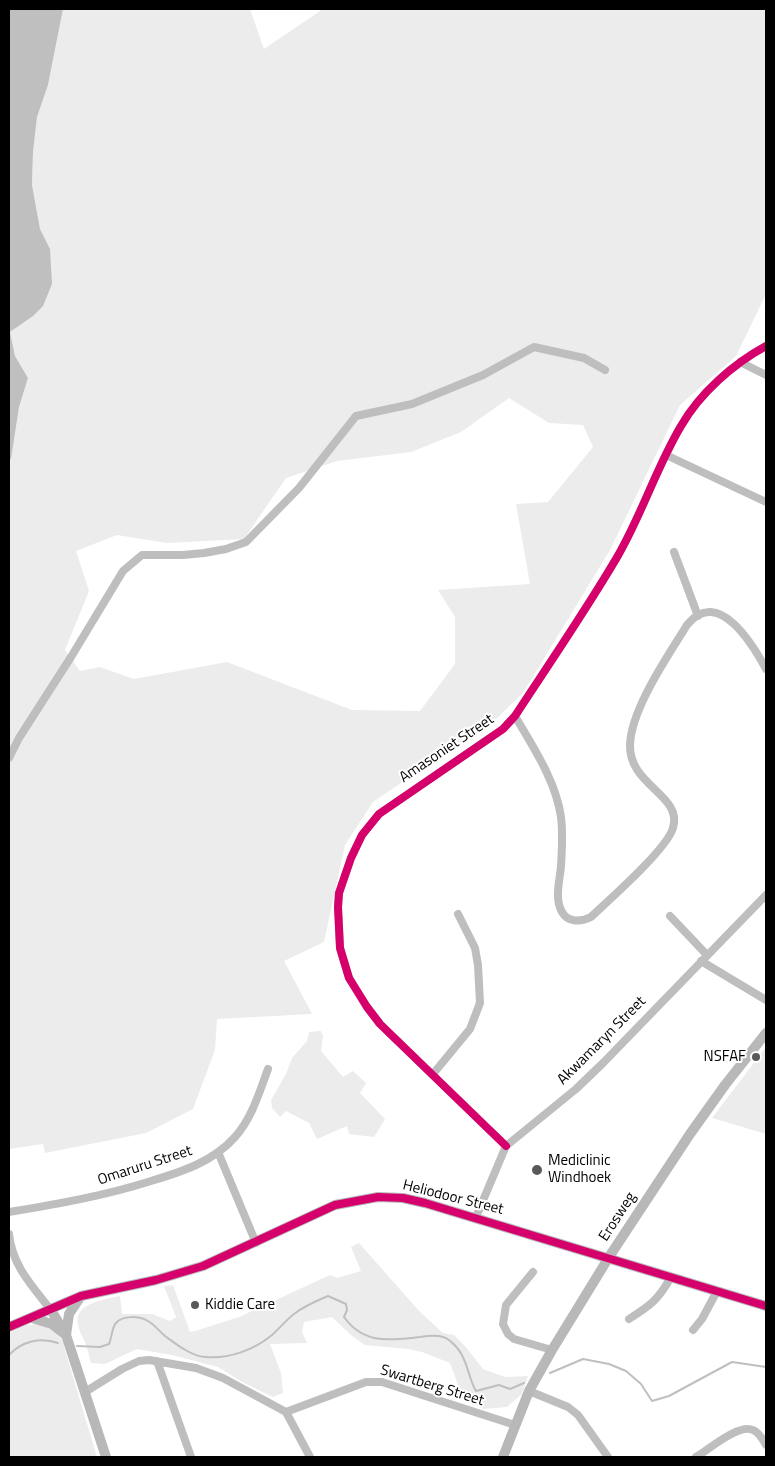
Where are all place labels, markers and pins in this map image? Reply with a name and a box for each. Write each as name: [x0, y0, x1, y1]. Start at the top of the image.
place label: NSFAF: [704, 1048, 746, 1066]
marker: NSFAF: [750, 1051, 762, 1063]
place label: Mediclinic Windhoek: [548, 1152, 611, 1187]
marker: Mediclinic Windhoek: [530, 1163, 544, 1177]
place label: Kiddie Care: [205, 1296, 275, 1314]
marker: Kiddie Care: [189, 1299, 201, 1311]

